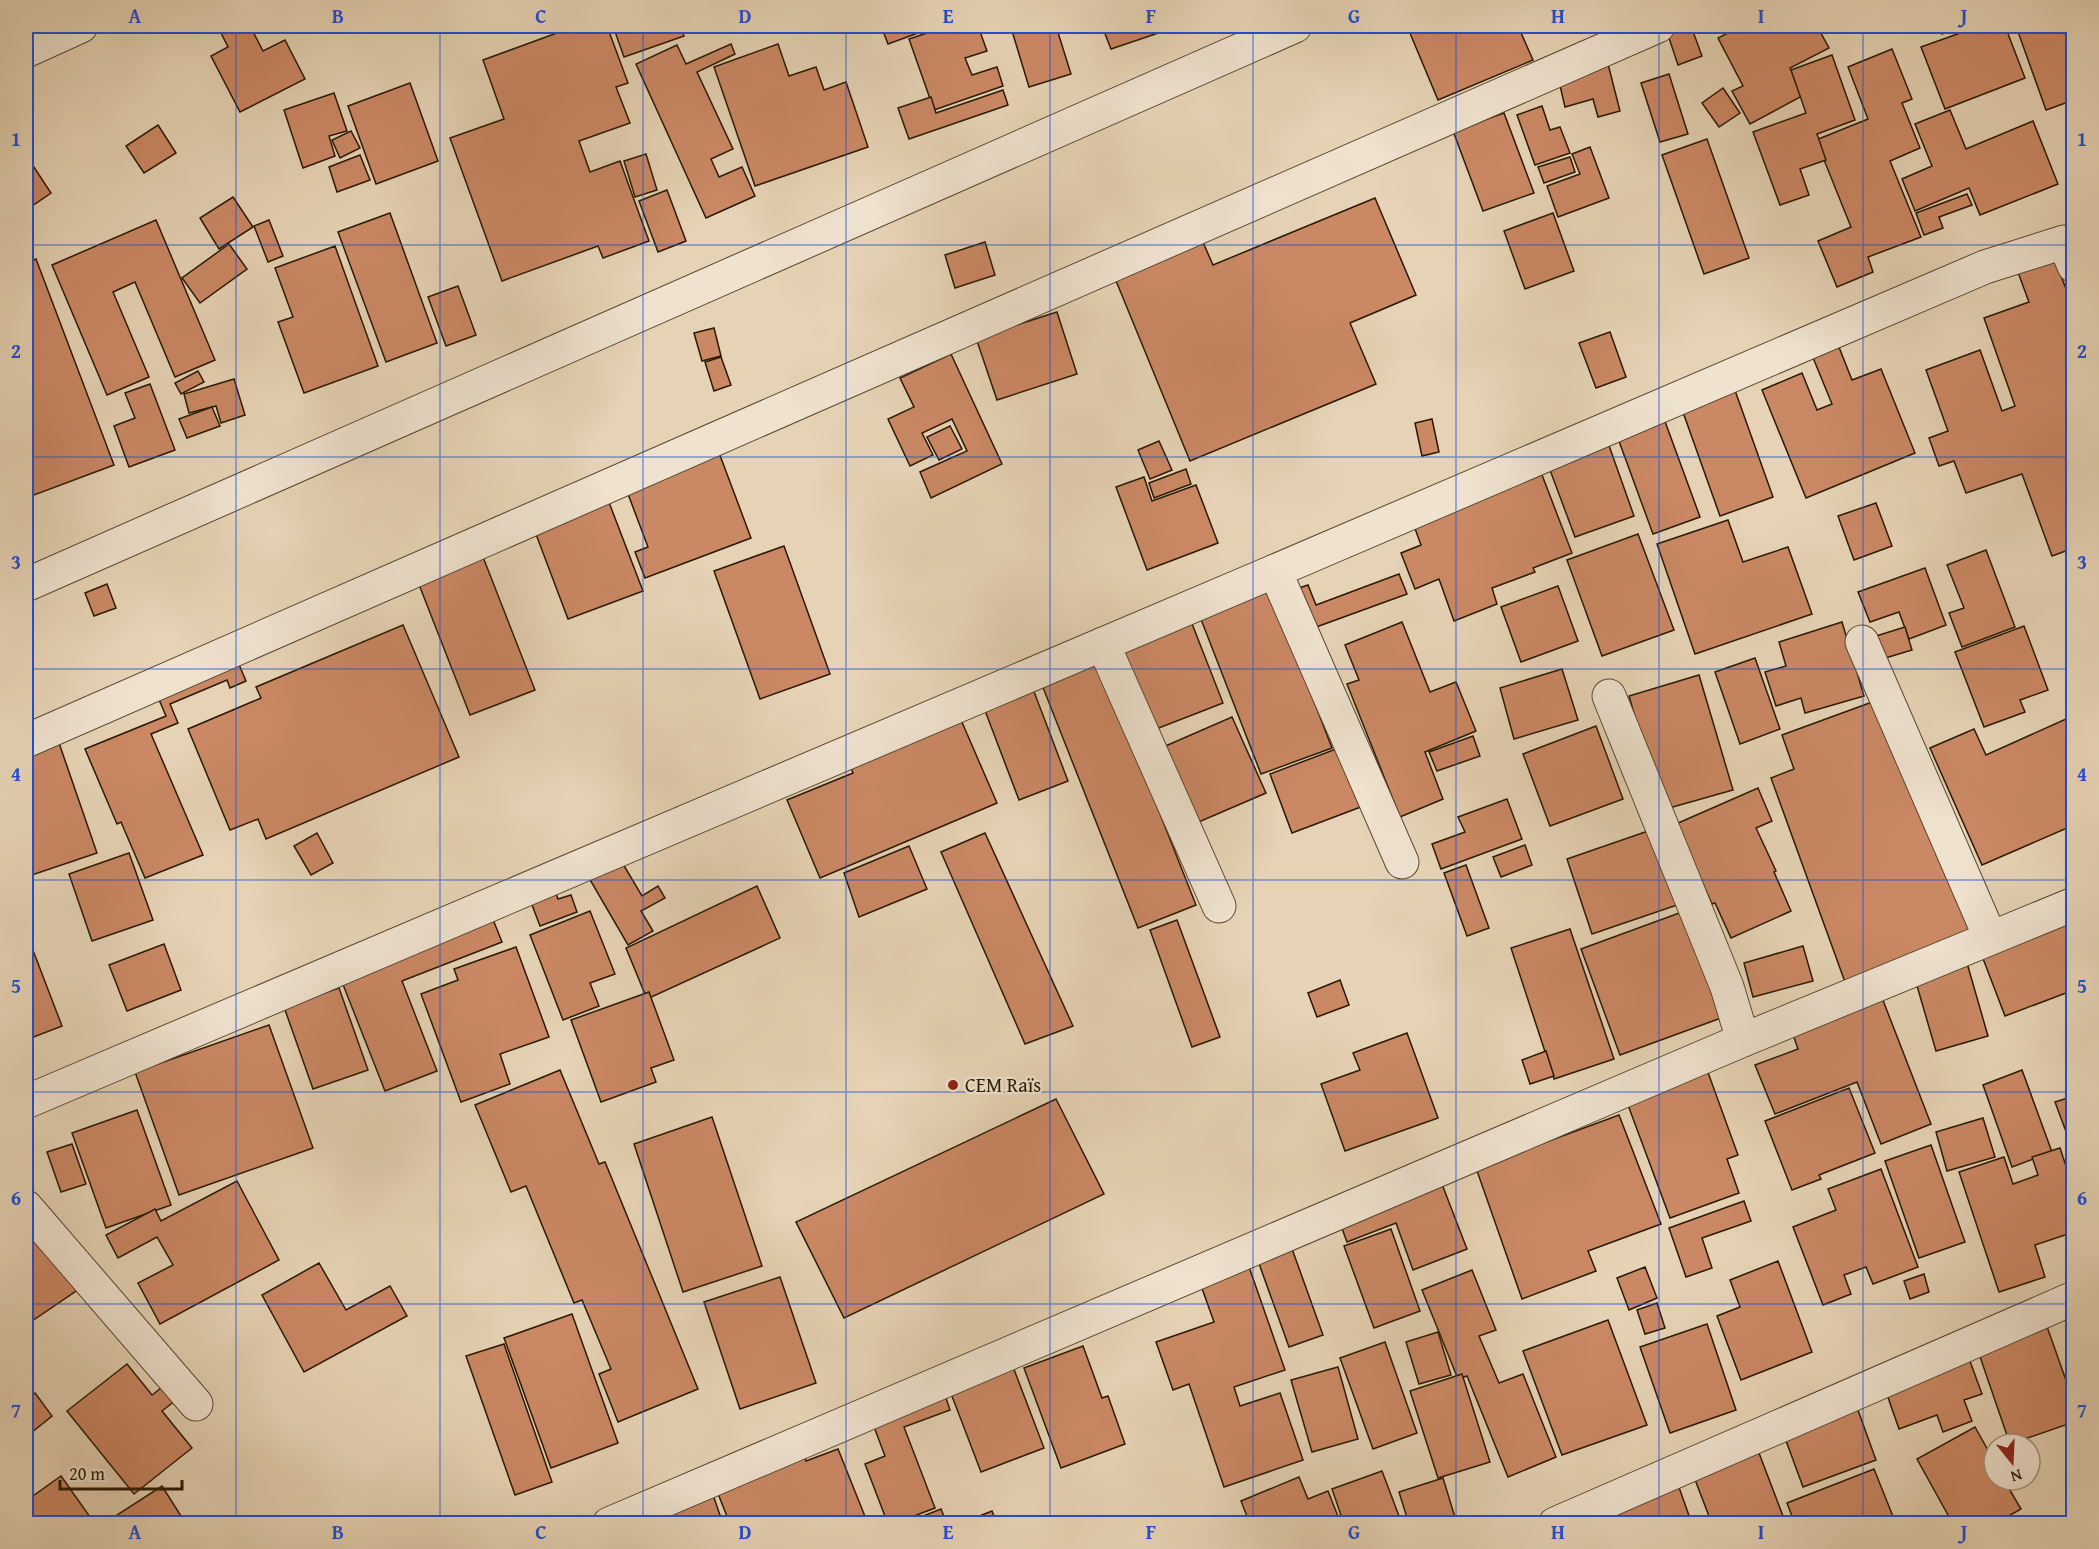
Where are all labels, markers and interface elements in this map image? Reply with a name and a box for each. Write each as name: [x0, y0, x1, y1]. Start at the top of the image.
text: A: [129, 1, 142, 30]
text: B: [332, 1, 344, 30]
text: C: [535, 1, 547, 30]
text: D: [738, 1, 752, 30]
text: E: [943, 1, 954, 30]
text: F: [1146, 1, 1156, 30]
text: G: [1348, 1, 1360, 30]
text: H: [1551, 1, 1565, 30]
text: I: [1758, 1, 1764, 30]
text: J: [1958, 1, 1968, 30]
text: 1: [11, 124, 21, 153]
text: 1: [2077, 124, 2087, 153]
text: 2: [11, 336, 21, 365]
text: 2: [2077, 336, 2087, 365]
text: 3: [11, 547, 21, 576]
text: 3: [2077, 547, 2087, 576]
text: 4: [11, 759, 21, 788]
text: 4: [2077, 759, 2087, 788]
text: 5: [11, 971, 21, 1000]
text: 5: [2077, 971, 2087, 1000]
place label: CEM Raïs: [965, 1070, 1041, 1099]
marker: CEM Raïs: [946, 1078, 960, 1092]
text: 6: [11, 1183, 21, 1212]
text: 6: [2077, 1183, 2087, 1212]
text: 7: [11, 1395, 21, 1424]
text: 7: [2077, 1395, 2087, 1424]
north arrow: [1982, 1432, 2042, 1492]
scale bar: [60, 1453, 182, 1491]
text: 20 m: [69, 1460, 105, 1487]
text: N: [2008, 1463, 2025, 1489]
text: A: [129, 1517, 142, 1546]
text: B: [332, 1517, 344, 1546]
text: C: [535, 1517, 547, 1546]
text: D: [738, 1517, 752, 1546]
text: E: [943, 1517, 954, 1546]
text: F: [1146, 1517, 1156, 1546]
text: G: [1348, 1517, 1360, 1546]
text: H: [1551, 1517, 1565, 1546]
text: I: [1758, 1517, 1764, 1546]
text: J: [1958, 1517, 1968, 1546]

